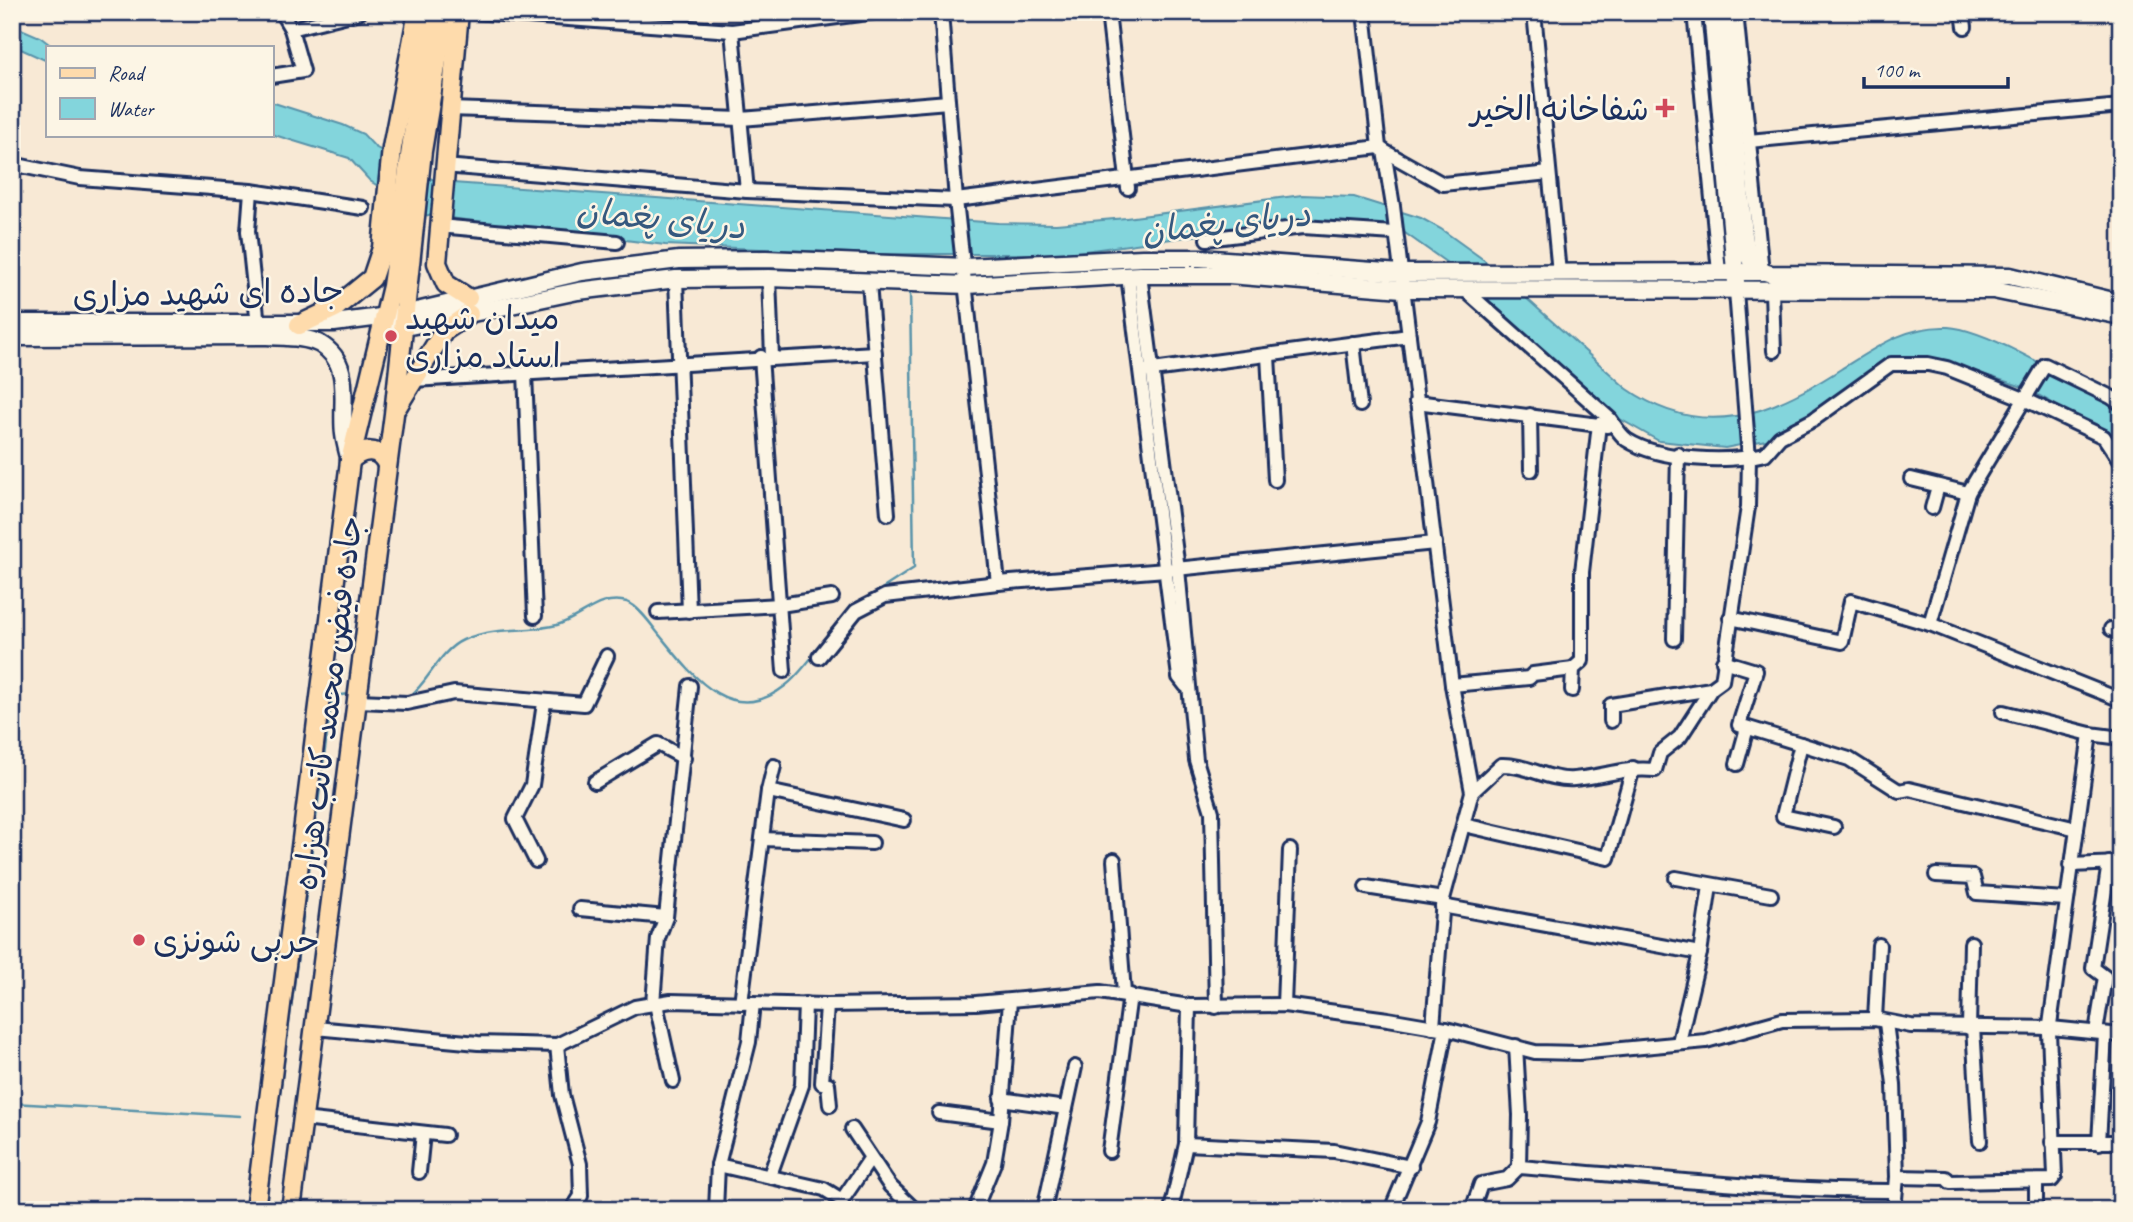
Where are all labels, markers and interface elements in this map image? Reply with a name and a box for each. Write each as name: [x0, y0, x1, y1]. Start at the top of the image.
legend: [46, 46, 273, 136]
scale bar: [1864, 46, 2007, 90]
text: 100 m: [1874, 57, 1921, 83]
text: Road: [108, 60, 147, 86]
place label: شفاخانه الخیر: [1468, 88, 1649, 130]
text: Water: [108, 96, 155, 122]
marker: شفاخانه الخیر: [1655, 98, 1675, 118]
water label: دریای پغمان: [574, 187, 748, 250]
water label: دریای پغمان: [1139, 191, 1313, 254]
street label: جاده ای شهید مزاری: [72, 270, 344, 316]
place label: میدان شهید استاد مزاری: [405, 297, 561, 377]
marker: میدان شهید استاد مزاری: [383, 328, 399, 344]
street label: جاده فیض محمد کاتب هزاره: [284, 513, 372, 893]
place label: حربی شونزی: [153, 920, 320, 962]
marker: حربی شونزی: [131, 932, 147, 948]

